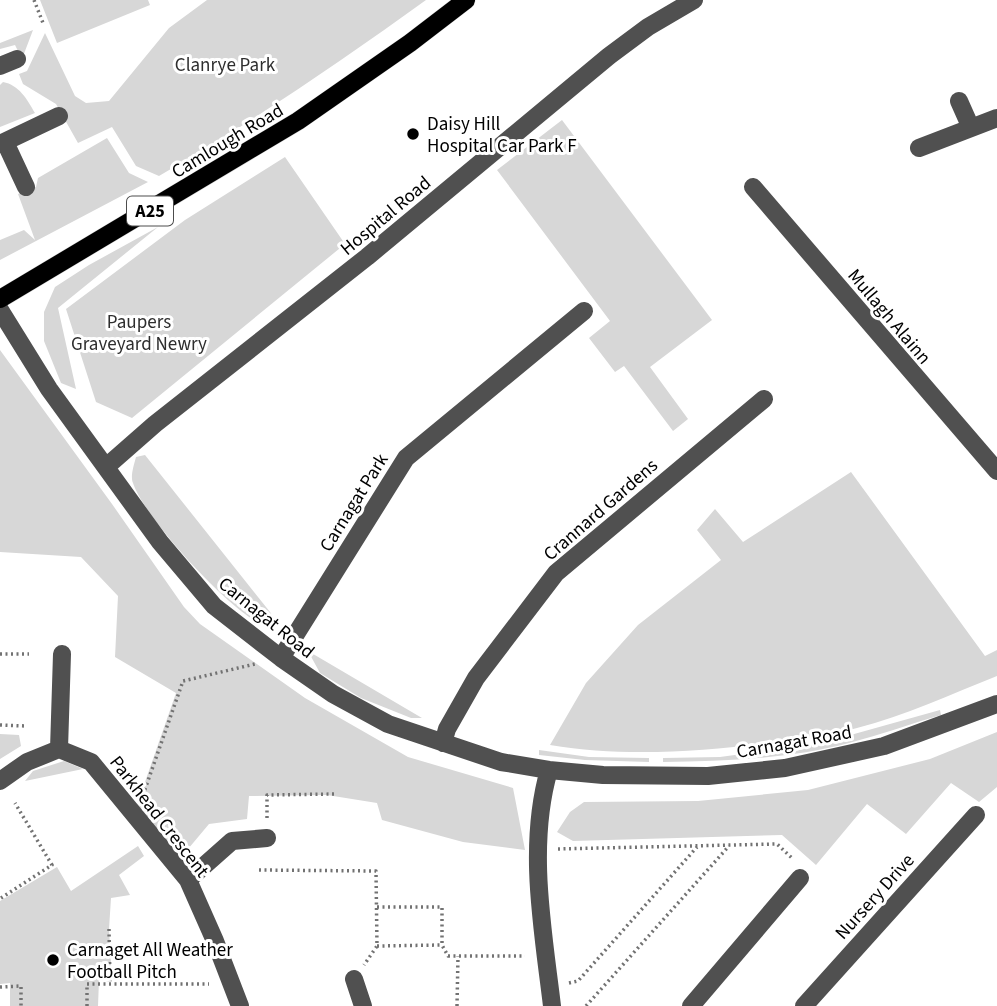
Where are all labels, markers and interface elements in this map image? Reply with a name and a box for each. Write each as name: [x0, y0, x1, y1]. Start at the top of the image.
park label: Clanrye Park: [175, 52, 276, 79]
street label: Camlough Road: [167, 97, 289, 185]
place label: Daisy Hill Hospital Car Park F: [427, 111, 577, 160]
marker: Daisy Hill Hospital Car Park F: [405, 126, 421, 142]
street label: Hospital Road: [335, 170, 437, 262]
road number: A25: [127, 196, 173, 226]
street label: Mullagh Alainn: [841, 263, 937, 371]
park label: Paupers Graveyard Newry: [71, 309, 207, 358]
street label: Carnagat Park: [313, 448, 396, 557]
street label: Crannard Gardens: [538, 453, 664, 567]
street label: Carnagat Road: [212, 571, 320, 665]
street label: Carnagat Road: [735, 719, 854, 766]
street label: Parkhead Crescent: [103, 750, 215, 884]
street label: Nursery Drive: [829, 848, 921, 946]
place label: Carnaget All Weather Football Pitch: [67, 937, 233, 986]
marker: Carnaget All Weather Football Pitch: [45, 952, 61, 968]

